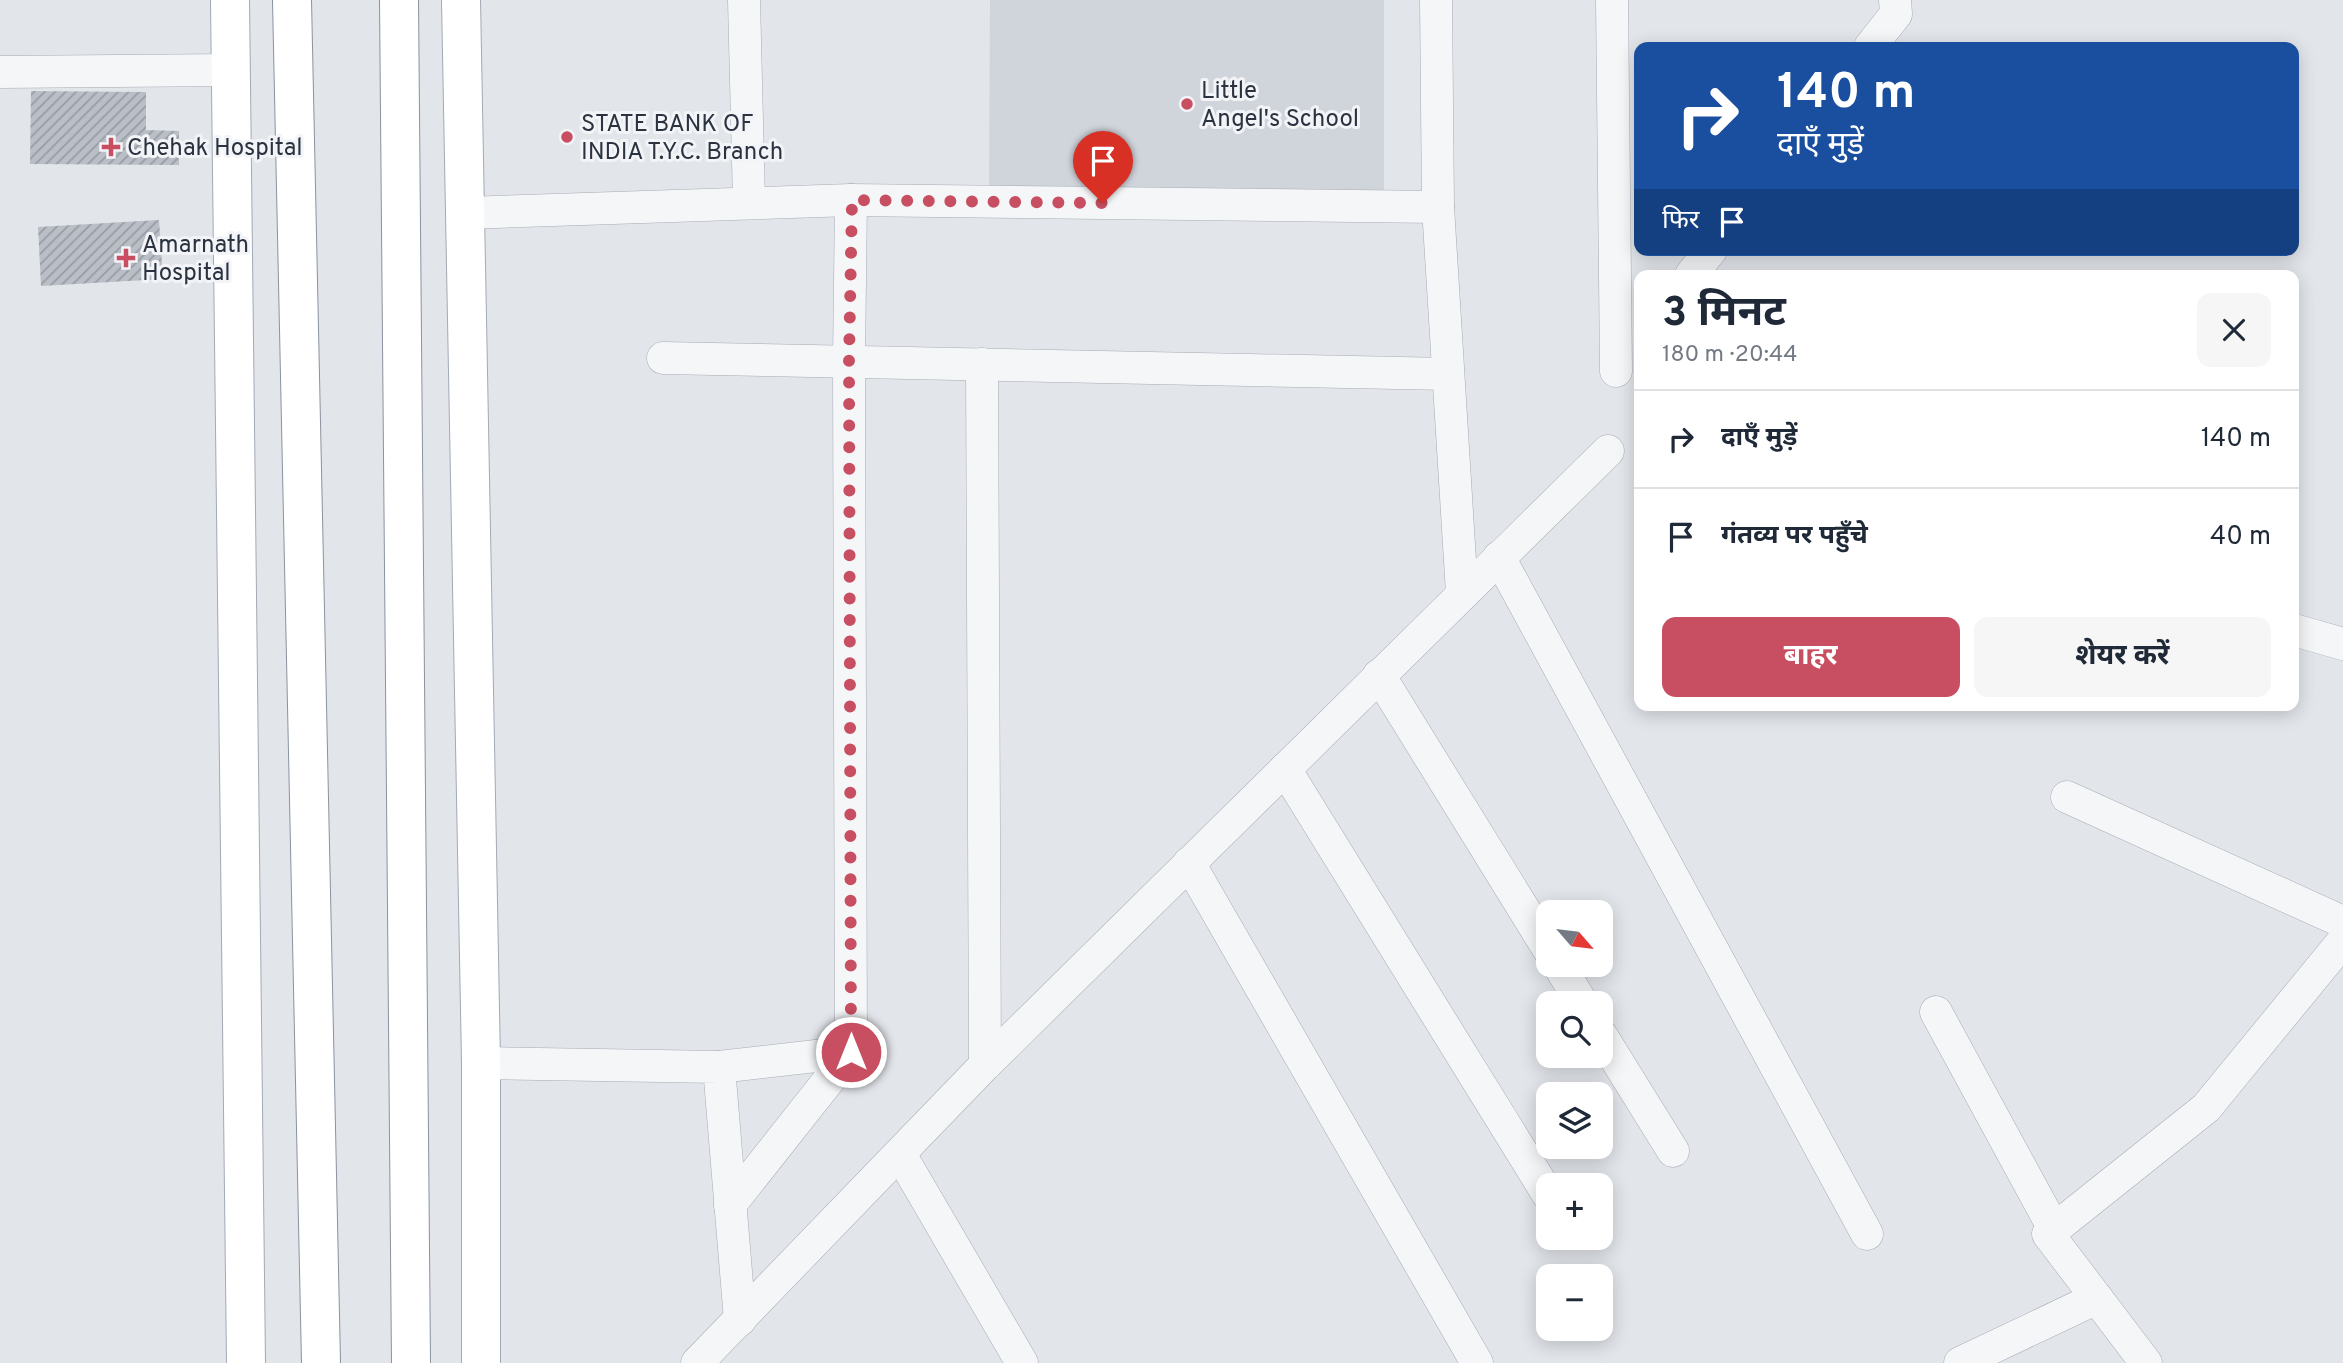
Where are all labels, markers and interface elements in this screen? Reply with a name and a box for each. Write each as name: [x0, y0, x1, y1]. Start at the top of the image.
text: 140 m: [1777, 64, 1916, 126]
icon: right: [1662, 70, 1753, 161]
place label: Little Angel's School: [1201, 77, 1359, 135]
marker: Little Angel's School: [1179, 96, 1195, 112]
place label: STATE BANK OF INDIA T.Y.C. Branch: [581, 110, 783, 168]
text: दाएँ मुड़ें: [1777, 126, 1864, 166]
marker: STATE BANK OF INDIA T.Y.C. Branch: [559, 129, 575, 145]
pin: [1073, 131, 1133, 203]
place label: Chehak Hospital: [127, 134, 303, 164]
marker: Chehak Hospital: [101, 137, 121, 157]
icon: arrive: [1084, 142, 1122, 180]
icon: arrive: [1713, 203, 1751, 241]
text: फिर: [1662, 205, 1699, 238]
place label: Amarnath Hospital: [142, 231, 249, 289]
marker: Amarnath Hospital: [116, 248, 136, 268]
text: 3 मिनट: [1662, 288, 1786, 341]
button: close: [2197, 293, 2271, 367]
text: 180 m · 20:44: [1662, 341, 1797, 370]
icon: right: [1662, 420, 1700, 458]
text: दाएँ मुड़ें: [1721, 422, 1797, 455]
text: 140 m: [2201, 423, 2271, 456]
icon: arrive: [1662, 518, 1700, 556]
text: गंतव्य पर पहुँचे: [1721, 520, 1868, 553]
text: 40 m: [2210, 521, 2271, 554]
button: बाहर: [1662, 617, 1960, 697]
button: शेयर करें: [1974, 617, 2271, 697]
north arrow: [1536, 900, 1614, 976]
map controls: [1536, 900, 1613, 1341]
button: search: [1536, 991, 1613, 1068]
position arrow: [814, 1015, 888, 1089]
button: layers: [1536, 1082, 1613, 1159]
button: +: [1536, 1173, 1613, 1250]
button: −: [1536, 1264, 1613, 1341]

